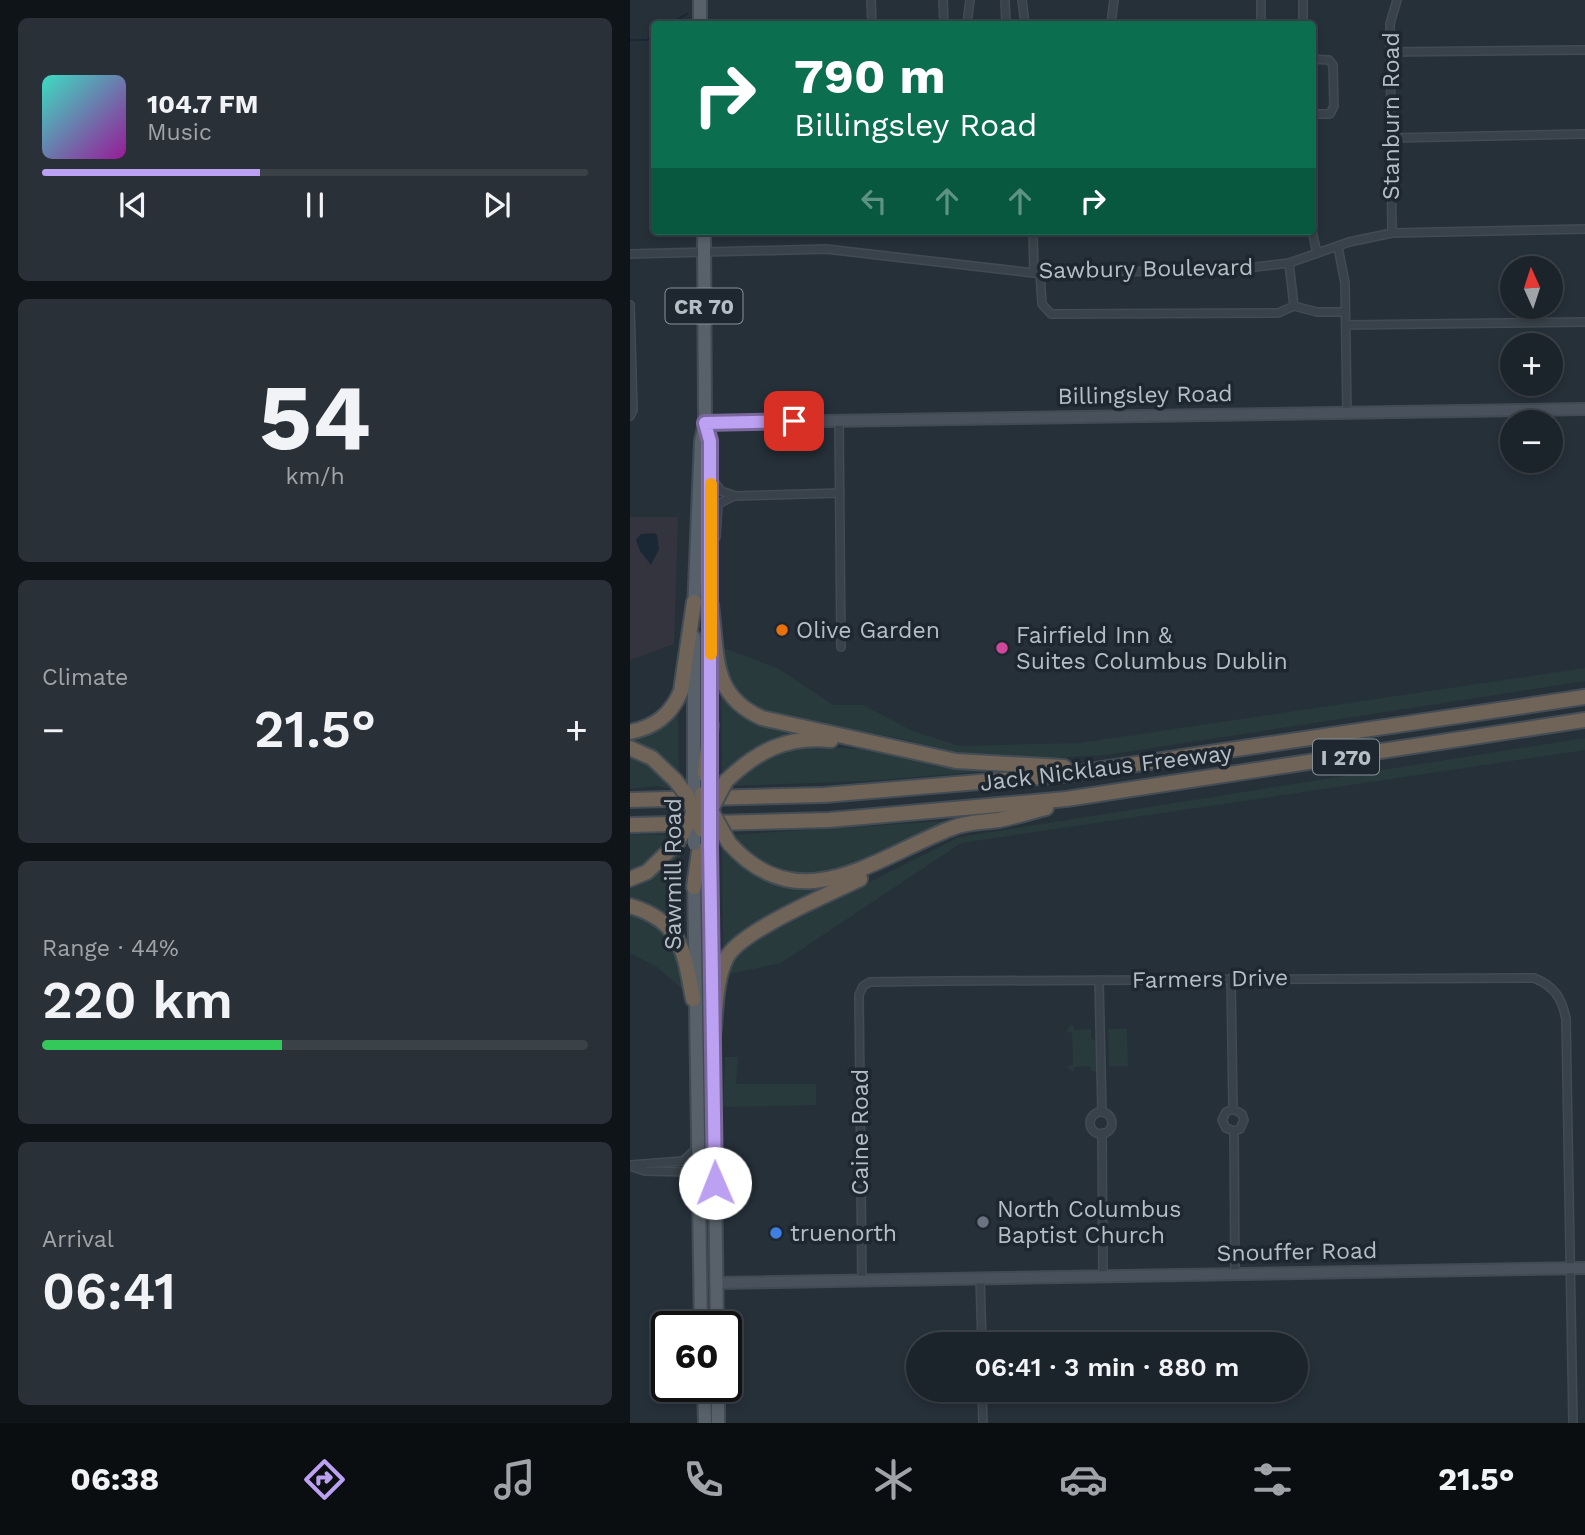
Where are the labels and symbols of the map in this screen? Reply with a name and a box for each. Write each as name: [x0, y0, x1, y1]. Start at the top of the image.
street label: Stanburn Road: [1378, 32, 1405, 200]
street label: Sawbury Boulevard: [1038, 254, 1254, 284]
north arrow: [1500, 256, 1563, 318]
road number: CR 70: [666, 288, 742, 324]
street label: Billingsley Road: [1057, 380, 1233, 410]
pin: [764, 391, 824, 451]
place label: Olive Garden: [796, 617, 940, 644]
marker: Olive Garden: [774, 622, 790, 638]
place label: Fairfield Inn & Suites Columbus Dublin: [1016, 622, 1288, 675]
marker: Fairfield Inn & Suites Columbus Dublin: [994, 640, 1010, 656]
street label: Jack Nicklaus Freeway: [979, 739, 1234, 797]
road number: I 270: [1313, 740, 1379, 774]
street label: Sawmill Road: [660, 798, 687, 950]
street label: Farmers Drive: [1132, 964, 1288, 994]
street label: Caine Road: [847, 1069, 874, 1195]
position arrow: [678, 1146, 752, 1220]
place label: North Columbus Baptist Church: [997, 1196, 1181, 1249]
marker: North Columbus Baptist Church: [975, 1214, 991, 1230]
place label: truenorth: [790, 1220, 897, 1247]
marker: truenorth: [768, 1225, 784, 1241]
street label: Snouffer Road: [1216, 1237, 1378, 1267]
speed limit sign: 60: [651, 1311, 742, 1402]

